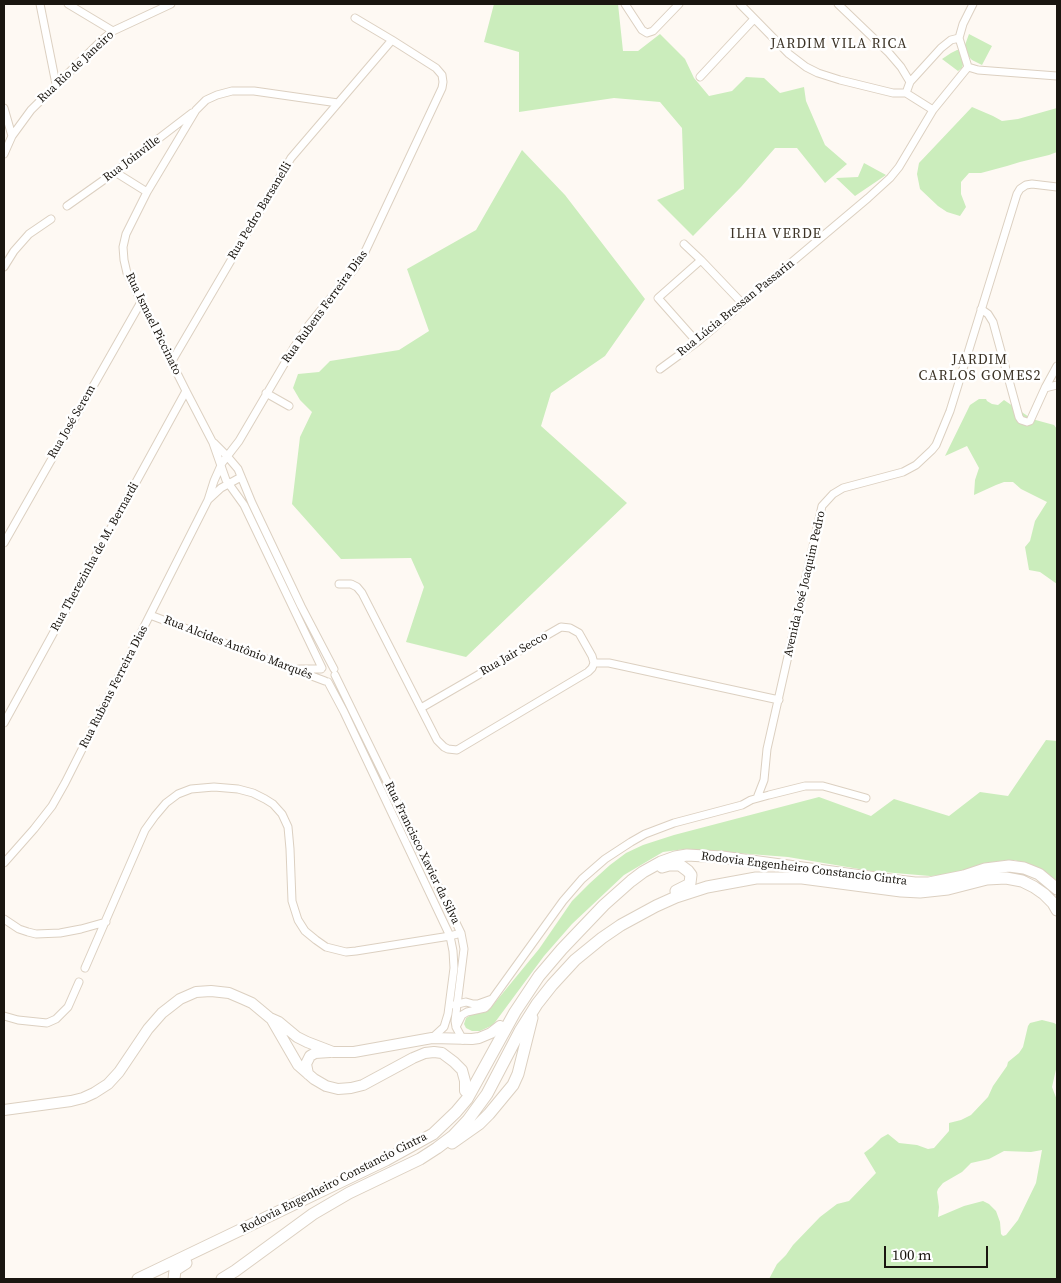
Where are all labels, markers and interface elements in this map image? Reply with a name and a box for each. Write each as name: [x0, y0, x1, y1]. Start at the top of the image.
street label: Rua Rio de Janeiro: [35, 28, 117, 106]
district label: JARDIM VILA RICA: [768, 36, 910, 52]
street label: Rua Joinville: [101, 133, 163, 185]
street label: Rua Pedro Barsanelli: [225, 160, 295, 262]
district label: ILHA VERDE: [729, 226, 823, 242]
street label: Rua Rubens Ferreira Dias: [279, 248, 371, 366]
street label: Rua Lúcia Bressan Passarin: [675, 256, 797, 360]
street label: Rua Ismael Piccinato: [122, 270, 184, 378]
district label: JARDIM CARLOS GOMES2: [917, 352, 1043, 384]
street label: Rua José Serem: [45, 383, 99, 461]
street label: Rua Therezinha de M. Bernardi: [48, 480, 142, 634]
street label: Avenida José Joaquim Pedro: [781, 509, 829, 659]
street label: Rua Alcides Antônio Marquês: [162, 613, 314, 683]
street label: Rua Rubens Ferreira Dias: [77, 623, 151, 751]
street label: Rua Jair Secco: [478, 629, 550, 679]
street label: Rua Francisco Xavier da Silva: [381, 780, 463, 926]
street label: Rodovia Engenheiro Constancio Cintra: [700, 849, 908, 889]
street label: Rodovia Engenheiro Constancio Cintra: [238, 1129, 430, 1237]
scale bar: [886, 1236, 990, 1268]
text: 100 m: [892, 1244, 932, 1265]

